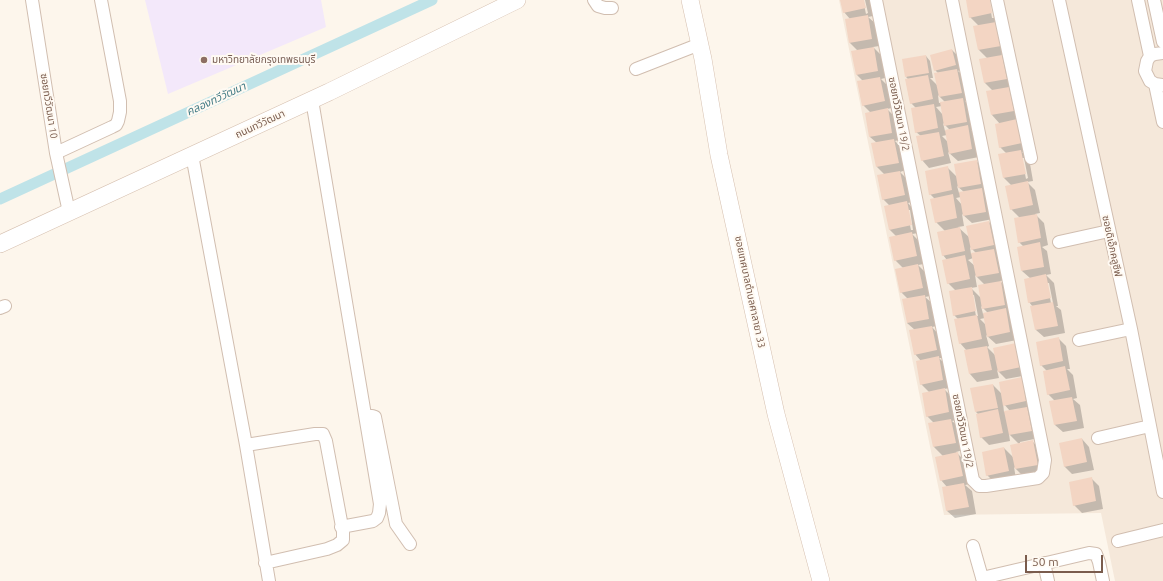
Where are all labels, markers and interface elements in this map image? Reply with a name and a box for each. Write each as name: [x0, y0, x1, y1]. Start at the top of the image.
place label: มหาวิทยาลัยกรุงเทพธนบุรี: [212, 54, 315, 66]
marker: มหาวิทยาลัยกรุงเทพธนบุรี: [199, 55, 209, 65]
street label: ซอยทวีวัฒนา 10: [38, 72, 60, 140]
street label: ซอยทวีวัฒนา 19/2: [886, 76, 912, 152]
water label: คลองทวีวัฒนา: [184, 80, 248, 118]
street label: ถนนทวีวัฒนา: [233, 107, 287, 141]
street label: ซอยดิเอ็กคลูซีฟ: [1100, 214, 1124, 278]
street label: ซอยเทศบาลตำบลศาลายา 33: [732, 235, 768, 349]
street label: ซอยทวีวัฒนา 19/2: [950, 393, 976, 469]
scale bar: [1027, 547, 1105, 573]
text: 50 m: [1032, 555, 1059, 568]

